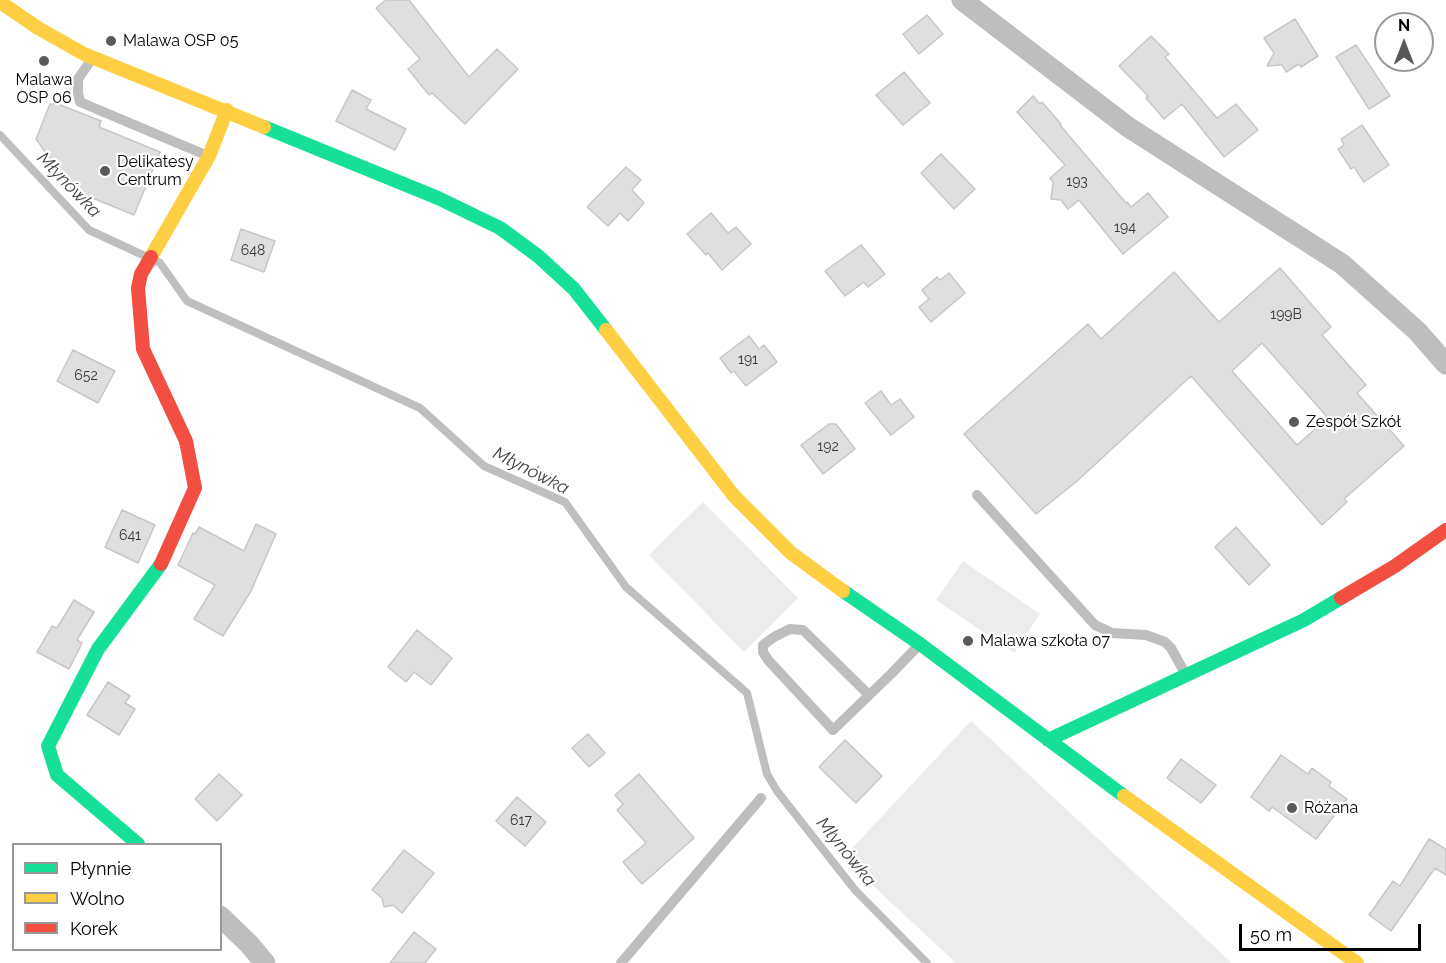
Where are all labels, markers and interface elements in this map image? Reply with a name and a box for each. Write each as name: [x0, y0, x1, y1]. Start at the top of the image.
north arrow: [1374, 12, 1434, 72]
text: N: [1398, 16, 1410, 35]
place label: Malawa OSP 05: [123, 31, 238, 51]
marker: Malawa OSP 05: [104, 34, 118, 48]
marker: Malawa OSP 06: [37, 54, 51, 68]
place label: Malawa OSP 06: [15, 70, 73, 108]
water label: Młynówka: [32, 148, 106, 222]
place label: Delikatesy Centrum: [117, 152, 194, 190]
marker: Delikatesy Centrum: [98, 164, 112, 178]
house number: 193: [1066, 174, 1088, 190]
house number: 194: [1114, 220, 1136, 236]
house number: 648: [241, 243, 265, 259]
house number: 199B: [1270, 307, 1302, 323]
house number: 191: [738, 352, 758, 368]
house number: 652: [74, 368, 98, 384]
place label: Zespół Szkół: [1306, 412, 1401, 432]
marker: Zespół Szkół: [1287, 415, 1301, 429]
house number: 192: [817, 439, 839, 455]
water label: Młynówka: [489, 443, 573, 499]
house number: 641: [119, 528, 141, 544]
place label: Malawa szkoła 07: [980, 631, 1110, 651]
marker: Malawa szkoła 07: [961, 634, 975, 648]
place label: Różana: [1304, 798, 1358, 818]
marker: Różana: [1285, 801, 1299, 815]
house number: 617: [510, 813, 532, 829]
water label: Młynówka: [812, 813, 880, 891]
legend: [12, 843, 222, 951]
text: Płynnie: [70, 858, 131, 879]
text: Wolno: [70, 888, 124, 909]
scale bar: [1242, 912, 1424, 950]
text: Korek: [70, 918, 118, 939]
text: 50 m: [1250, 924, 1292, 945]

